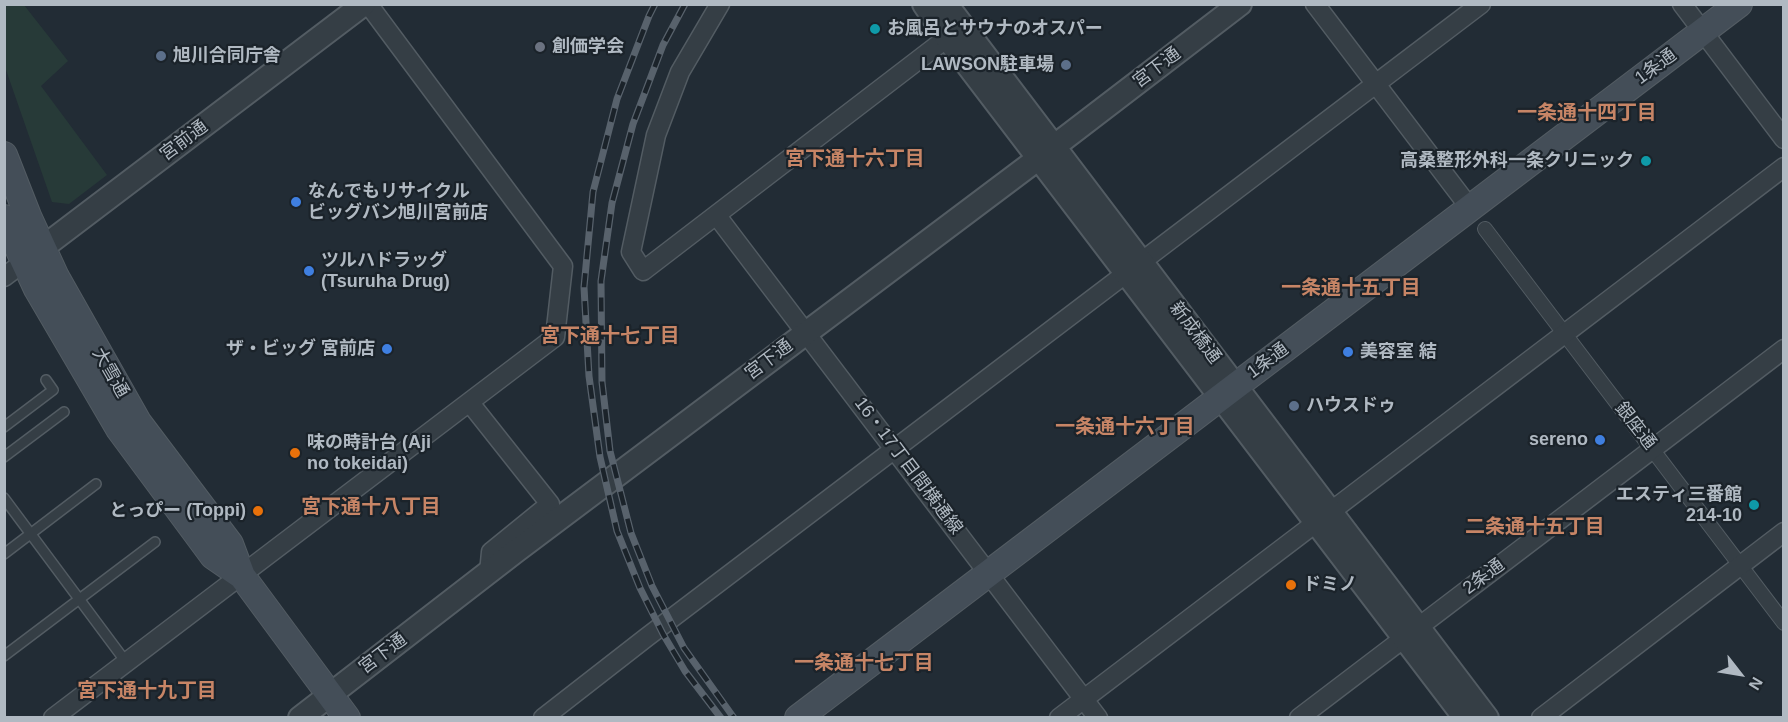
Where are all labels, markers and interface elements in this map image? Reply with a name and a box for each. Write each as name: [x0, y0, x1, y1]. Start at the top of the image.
place label: お風呂とサウナのオスパー: [887, 18, 1103, 40]
marker: お風呂とサウナのオスパー: [868, 22, 882, 36]
place label: 創価学会: [552, 36, 624, 58]
marker: 創価学会: [533, 40, 547, 54]
street label: 宮下通: [1129, 43, 1185, 93]
place label: 旭川合同庁舎: [173, 45, 281, 67]
street label: 1条通: [1631, 45, 1681, 89]
marker: 旭川合同庁舎: [154, 49, 168, 63]
place label: LAWSON駐車場: [921, 54, 1054, 76]
marker: LAWSON駐車場: [1059, 58, 1073, 72]
district label: 一条通十四丁目: [1517, 101, 1657, 125]
street label: 宮前通: [156, 116, 212, 166]
district label: 宮下通十六丁目: [785, 147, 925, 171]
place label: 高桑整形外科一条クリニック: [1400, 150, 1634, 172]
marker: 高桑整形外科一条クリニック: [1639, 154, 1653, 168]
place label: なんでもリサイクル ビッグバン旭川宮前店: [308, 181, 488, 224]
marker: なんでもリサイクル ビッグバン旭川宮前店: [289, 195, 303, 209]
place label: ツルハドラッグ (Tsuruha Drug): [321, 250, 450, 292]
marker: ツルハドラッグ (Tsuruha Drug): [302, 264, 316, 278]
district label: 一条通十五丁目: [1281, 276, 1421, 300]
street label: 新成橋通: [1165, 298, 1225, 368]
district label: 宮下通十七丁目: [540, 324, 680, 348]
street label: 宮下通: [741, 335, 797, 385]
place label: ザ・ビッグ 宮前店: [226, 338, 375, 360]
street label: 1条通: [1243, 339, 1293, 383]
place label: 美容室 結: [1360, 341, 1437, 363]
marker: ザ・ビッグ 宮前店: [380, 342, 394, 356]
street label: 大雪通: [87, 344, 133, 402]
marker: 美容室 結: [1341, 345, 1355, 359]
street label: 16・17丁目間横通線: [849, 393, 967, 539]
place label: ハウスドゥ: [1306, 395, 1396, 417]
street label: 銀座通: [1610, 398, 1660, 454]
marker: ハウスドゥ: [1287, 399, 1301, 413]
district label: 一条通十六丁目: [1055, 415, 1195, 439]
place label: sereno: [1529, 429, 1588, 451]
place label: 味の時計台 (Aji no tokeidai): [307, 432, 431, 474]
marker: sereno: [1593, 433, 1607, 447]
marker: 味の時計台 (Aji no tokeidai): [288, 446, 302, 460]
place label: エスティ三番館 214-10: [1616, 484, 1742, 526]
district label: 宮下通十八丁目: [301, 495, 441, 519]
marker: エスティ三番館 214-10: [1747, 498, 1761, 512]
place label: とっぴー (Toppi): [109, 500, 246, 522]
marker: とっぴー (Toppi): [251, 504, 265, 518]
district label: 二条通十五丁目: [1465, 515, 1605, 539]
street label: 2条通: [1459, 555, 1509, 599]
place label: ドミノ: [1303, 574, 1357, 596]
marker: ドミノ: [1284, 578, 1298, 592]
street label: 宮下通: [355, 629, 411, 679]
north arrow: [1710, 644, 1770, 704]
district label: 一条通十七丁目: [794, 651, 934, 675]
text: N: [1746, 674, 1766, 693]
district label: 宮下通十九丁目: [77, 679, 217, 703]

